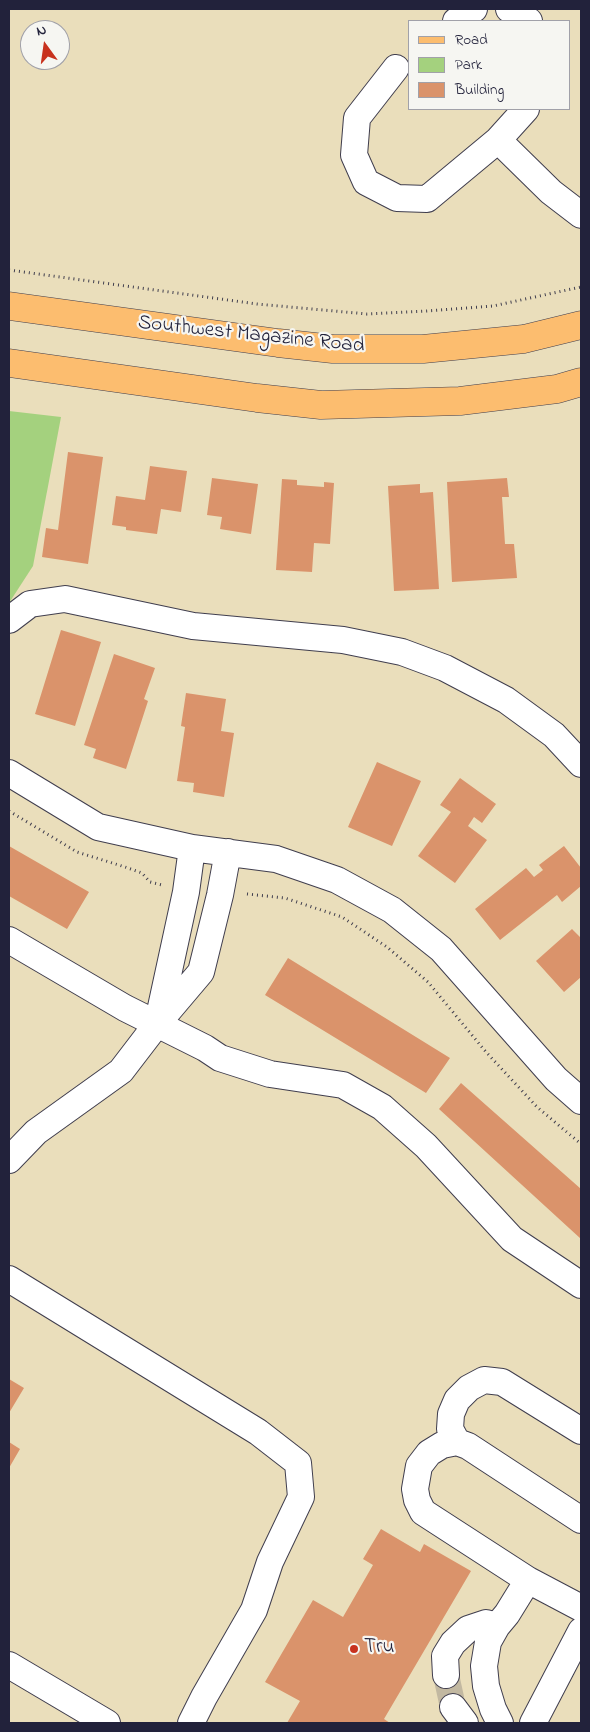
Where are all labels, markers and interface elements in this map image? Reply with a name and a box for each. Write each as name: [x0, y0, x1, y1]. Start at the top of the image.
north arrow: [20, 20, 70, 70]
text: N: [34, 20, 49, 42]
legend: [408, 20, 570, 110]
text: Road: [455, 29, 488, 51]
text: Park: [455, 54, 482, 76]
text: Building: [455, 79, 504, 101]
street label: Southwest Magazine Road: [136, 312, 366, 360]
place label: Tru: [364, 1636, 394, 1662]
marker: Tru: [348, 1643, 360, 1655]

